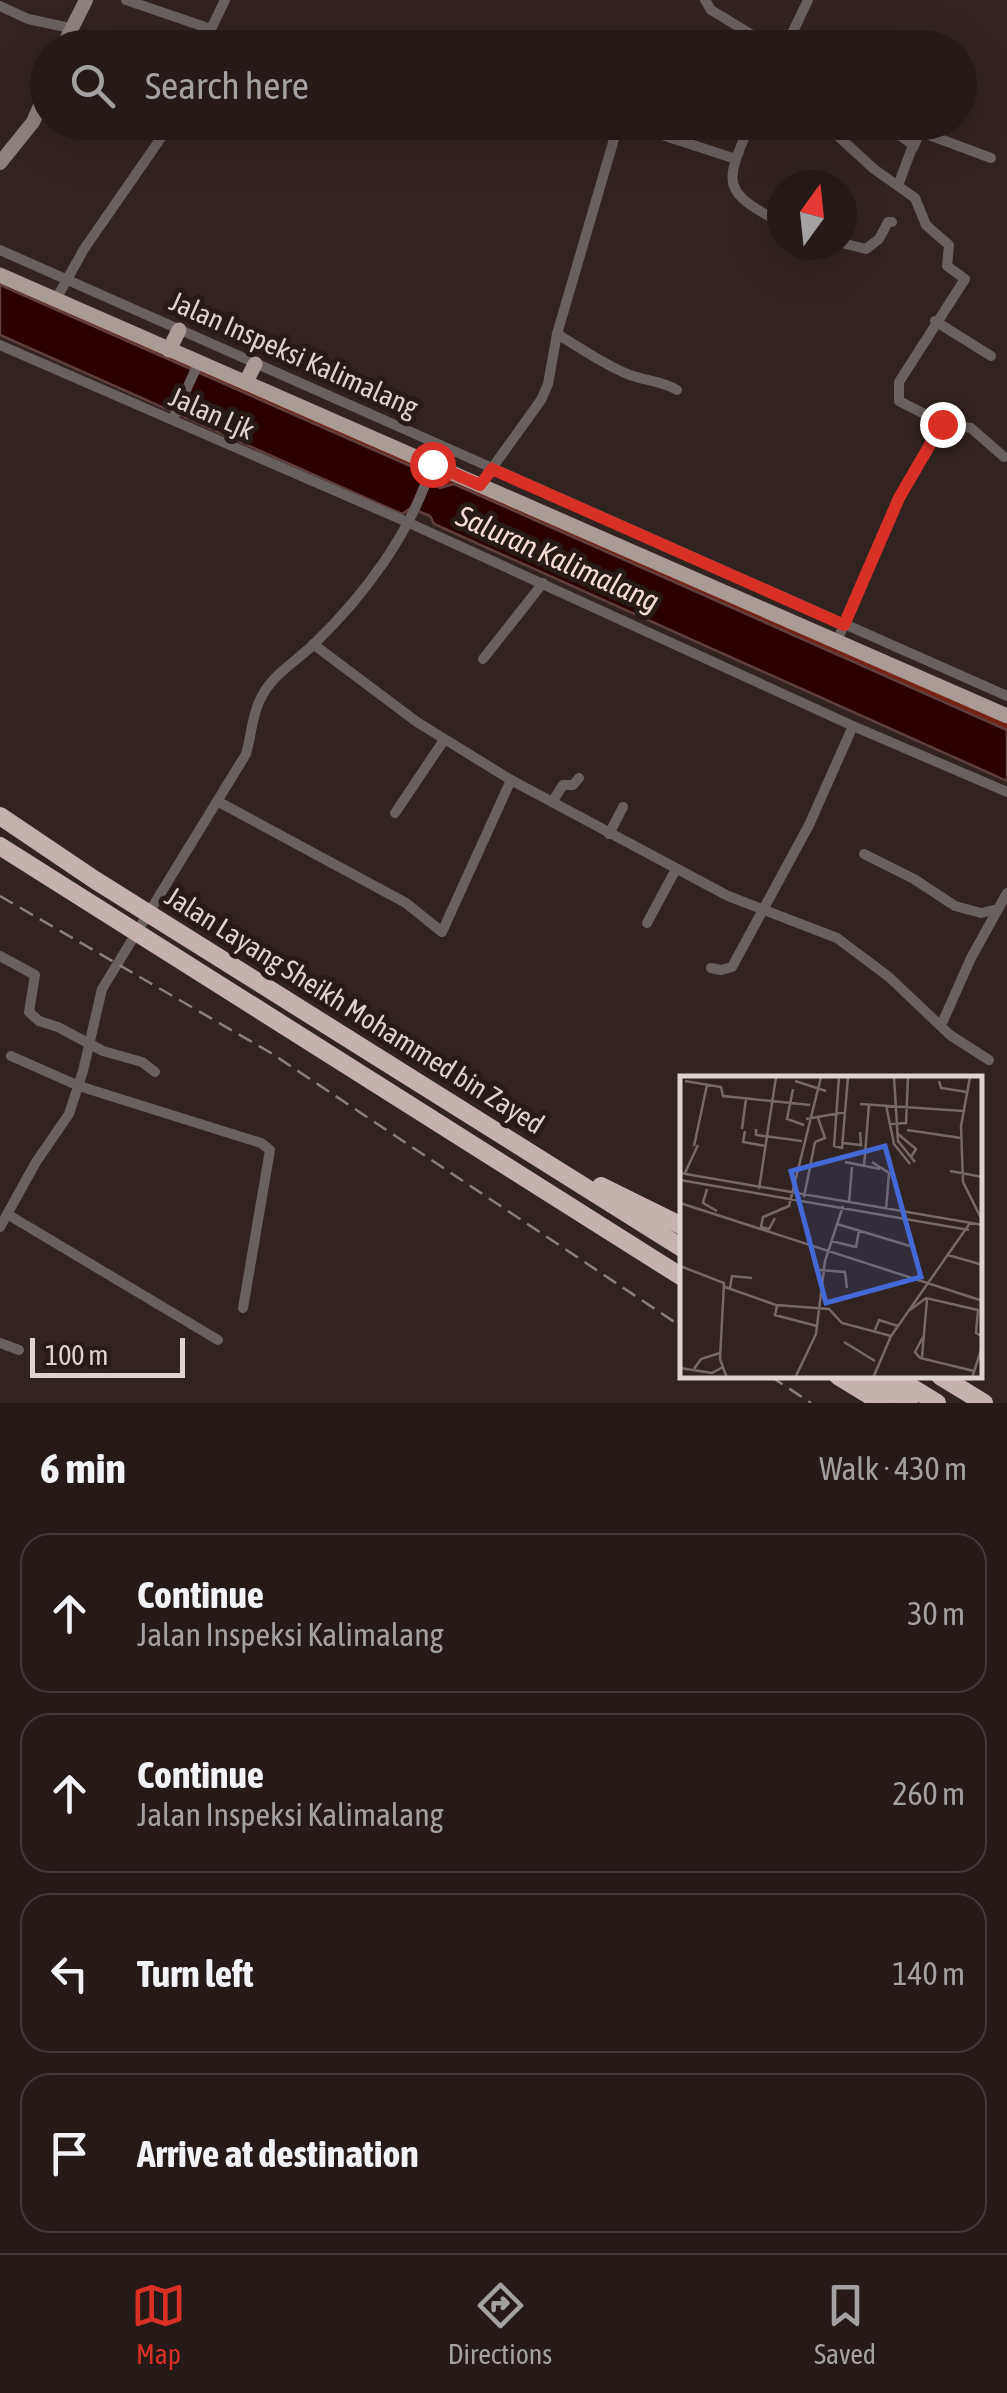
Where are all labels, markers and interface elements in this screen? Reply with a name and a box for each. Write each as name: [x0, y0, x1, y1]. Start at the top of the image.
search box: [30, 30, 977, 140]
icon: search: [65, 58, 120, 113]
text: Search here: [145, 64, 309, 107]
north arrow: [767, 170, 857, 260]
street label: Jalan Inspeksi Kalimalang: [165, 285, 423, 423]
street label: Jalan Ljk: [165, 380, 259, 446]
route end: [920, 402, 966, 448]
route start: [410, 442, 456, 488]
water label: Saluran Kalimalang: [451, 498, 665, 618]
street label: Jalan Layang Sheikh Mohammed bin Zayed: [160, 880, 550, 1140]
inset map: [680, 1076, 982, 1378]
scale bar: [30, 1333, 185, 1378]
text: 100 m: [45, 1339, 108, 1371]
text: 6 min: [40, 1444, 126, 1492]
text: Walk · 430 m: [819, 1450, 967, 1487]
text: Continue: [137, 1573, 264, 1616]
icon: ahead: [42, 1586, 97, 1641]
text: 30 m: [907, 1595, 965, 1632]
text: Jalan Inspeksi Kalimalang: [137, 1616, 444, 1653]
text: Continue: [137, 1753, 264, 1796]
icon: ahead: [42, 1766, 97, 1821]
text: 260 m: [892, 1775, 965, 1812]
text: Jalan Inspeksi Kalimalang: [137, 1796, 444, 1833]
icon: left: [42, 1946, 97, 2001]
text: Turn left: [137, 1952, 253, 1995]
text: 140 m: [892, 1955, 965, 1992]
icon: arrive: [42, 2126, 97, 2181]
text: Arrive at destination: [137, 2132, 419, 2175]
tab: Map: [131, 2278, 186, 2370]
tab: Directions: [448, 2278, 552, 2370]
tab: Saved: [814, 2278, 876, 2370]

